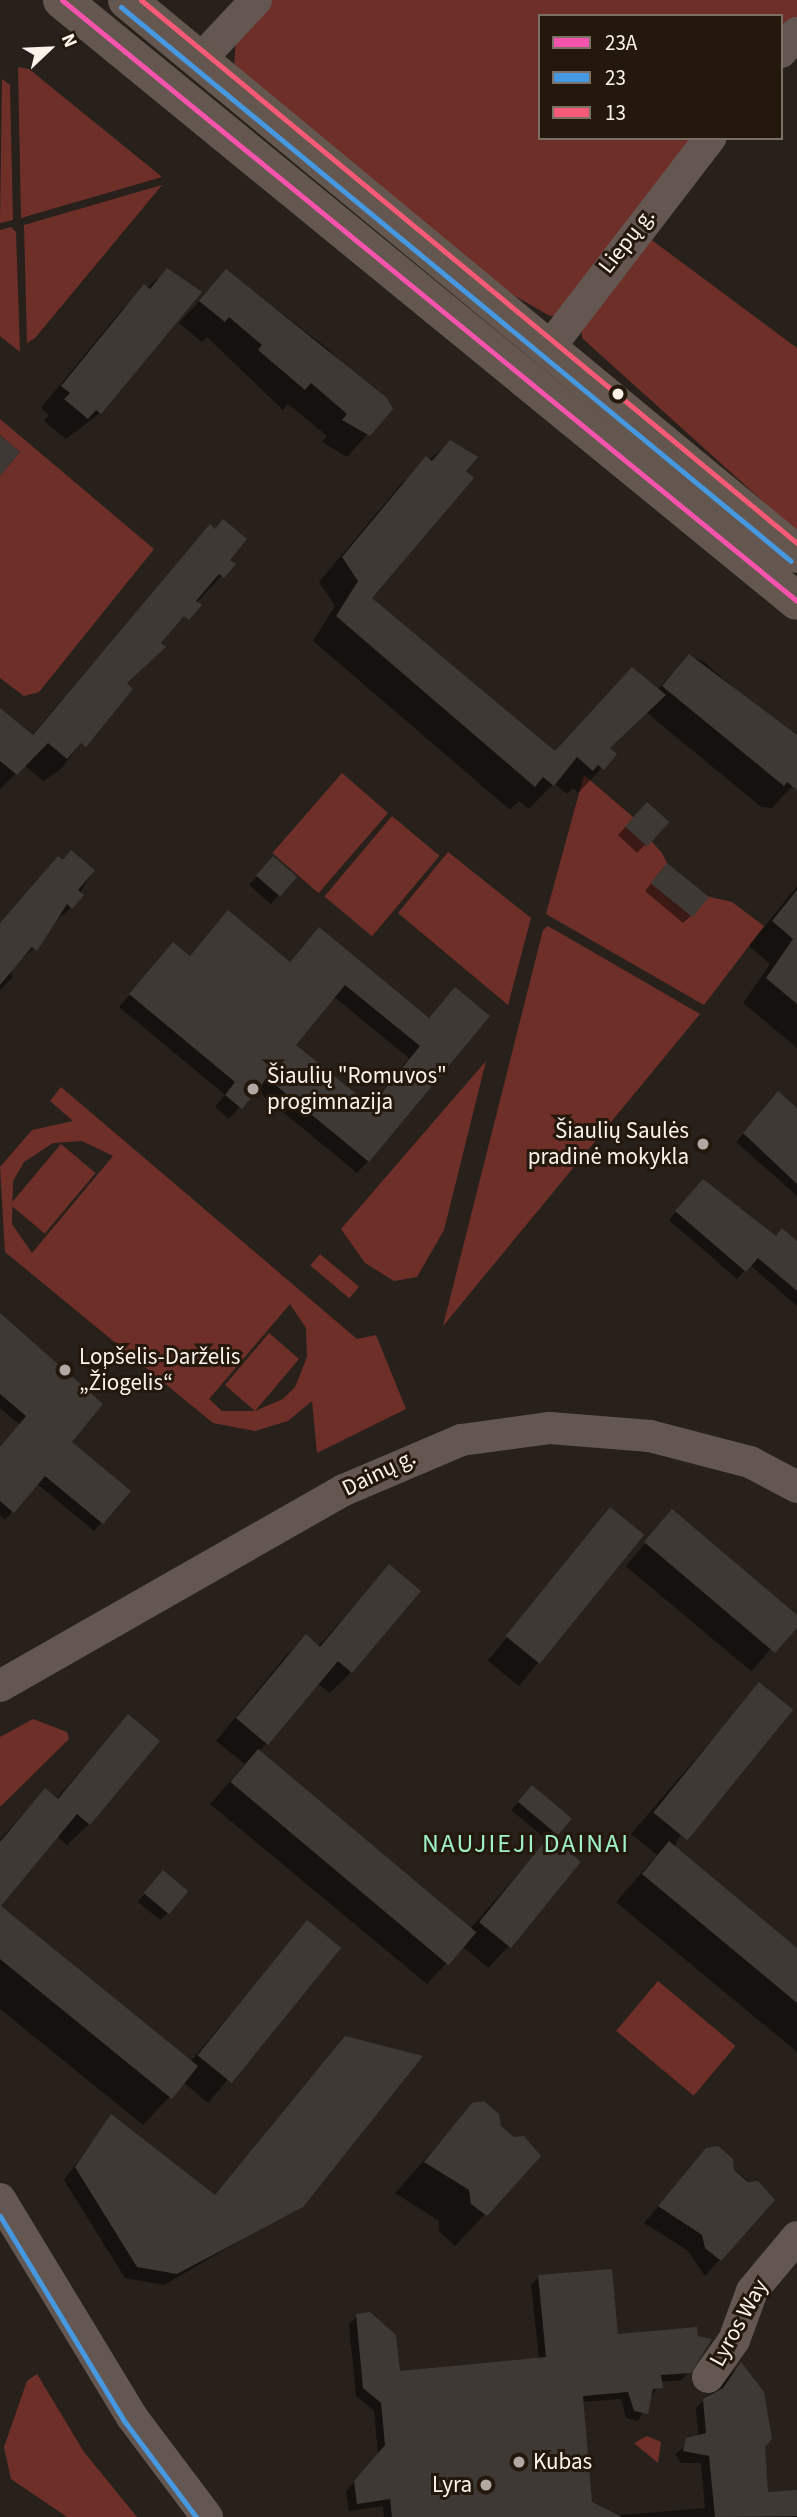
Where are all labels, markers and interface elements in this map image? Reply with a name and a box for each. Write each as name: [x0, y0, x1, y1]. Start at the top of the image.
north arrow: [14, 14, 84, 84]
legend: [538, 14, 783, 140]
text: 23A: [605, 28, 637, 58]
text: N: [54, 29, 84, 52]
text: 23: [605, 63, 626, 93]
text: 13: [605, 98, 626, 128]
street label: Liepų g.: [593, 203, 661, 279]
unlabelled marker: [611, 387, 625, 401]
place label: Šiaulių "Romuvos" progimnazija: [267, 1062, 447, 1116]
marker: Šiaulių "Romuvos" progimnazija: [245, 1081, 261, 1097]
place label: Šiaulių Saulės pradinė mokykla: [528, 1117, 689, 1171]
marker: Šiaulių Saulės pradinė mokykla: [695, 1136, 711, 1152]
place label: Lopšelis-Darželis „Žiogelis“: [79, 1343, 240, 1397]
marker: Lopšelis-Darželis „Žiogelis“: [57, 1362, 73, 1378]
street label: Dainų g.: [338, 1443, 420, 1503]
district label: NAUJIEJI DAINAI: [424, 1828, 628, 1860]
street label: Lyros Way: [704, 2275, 774, 2371]
place label: Kubas: [533, 2448, 592, 2476]
marker: Kubas: [511, 2454, 527, 2470]
place label: Lyra: [432, 2471, 472, 2499]
marker: Lyra: [478, 2477, 494, 2493]

